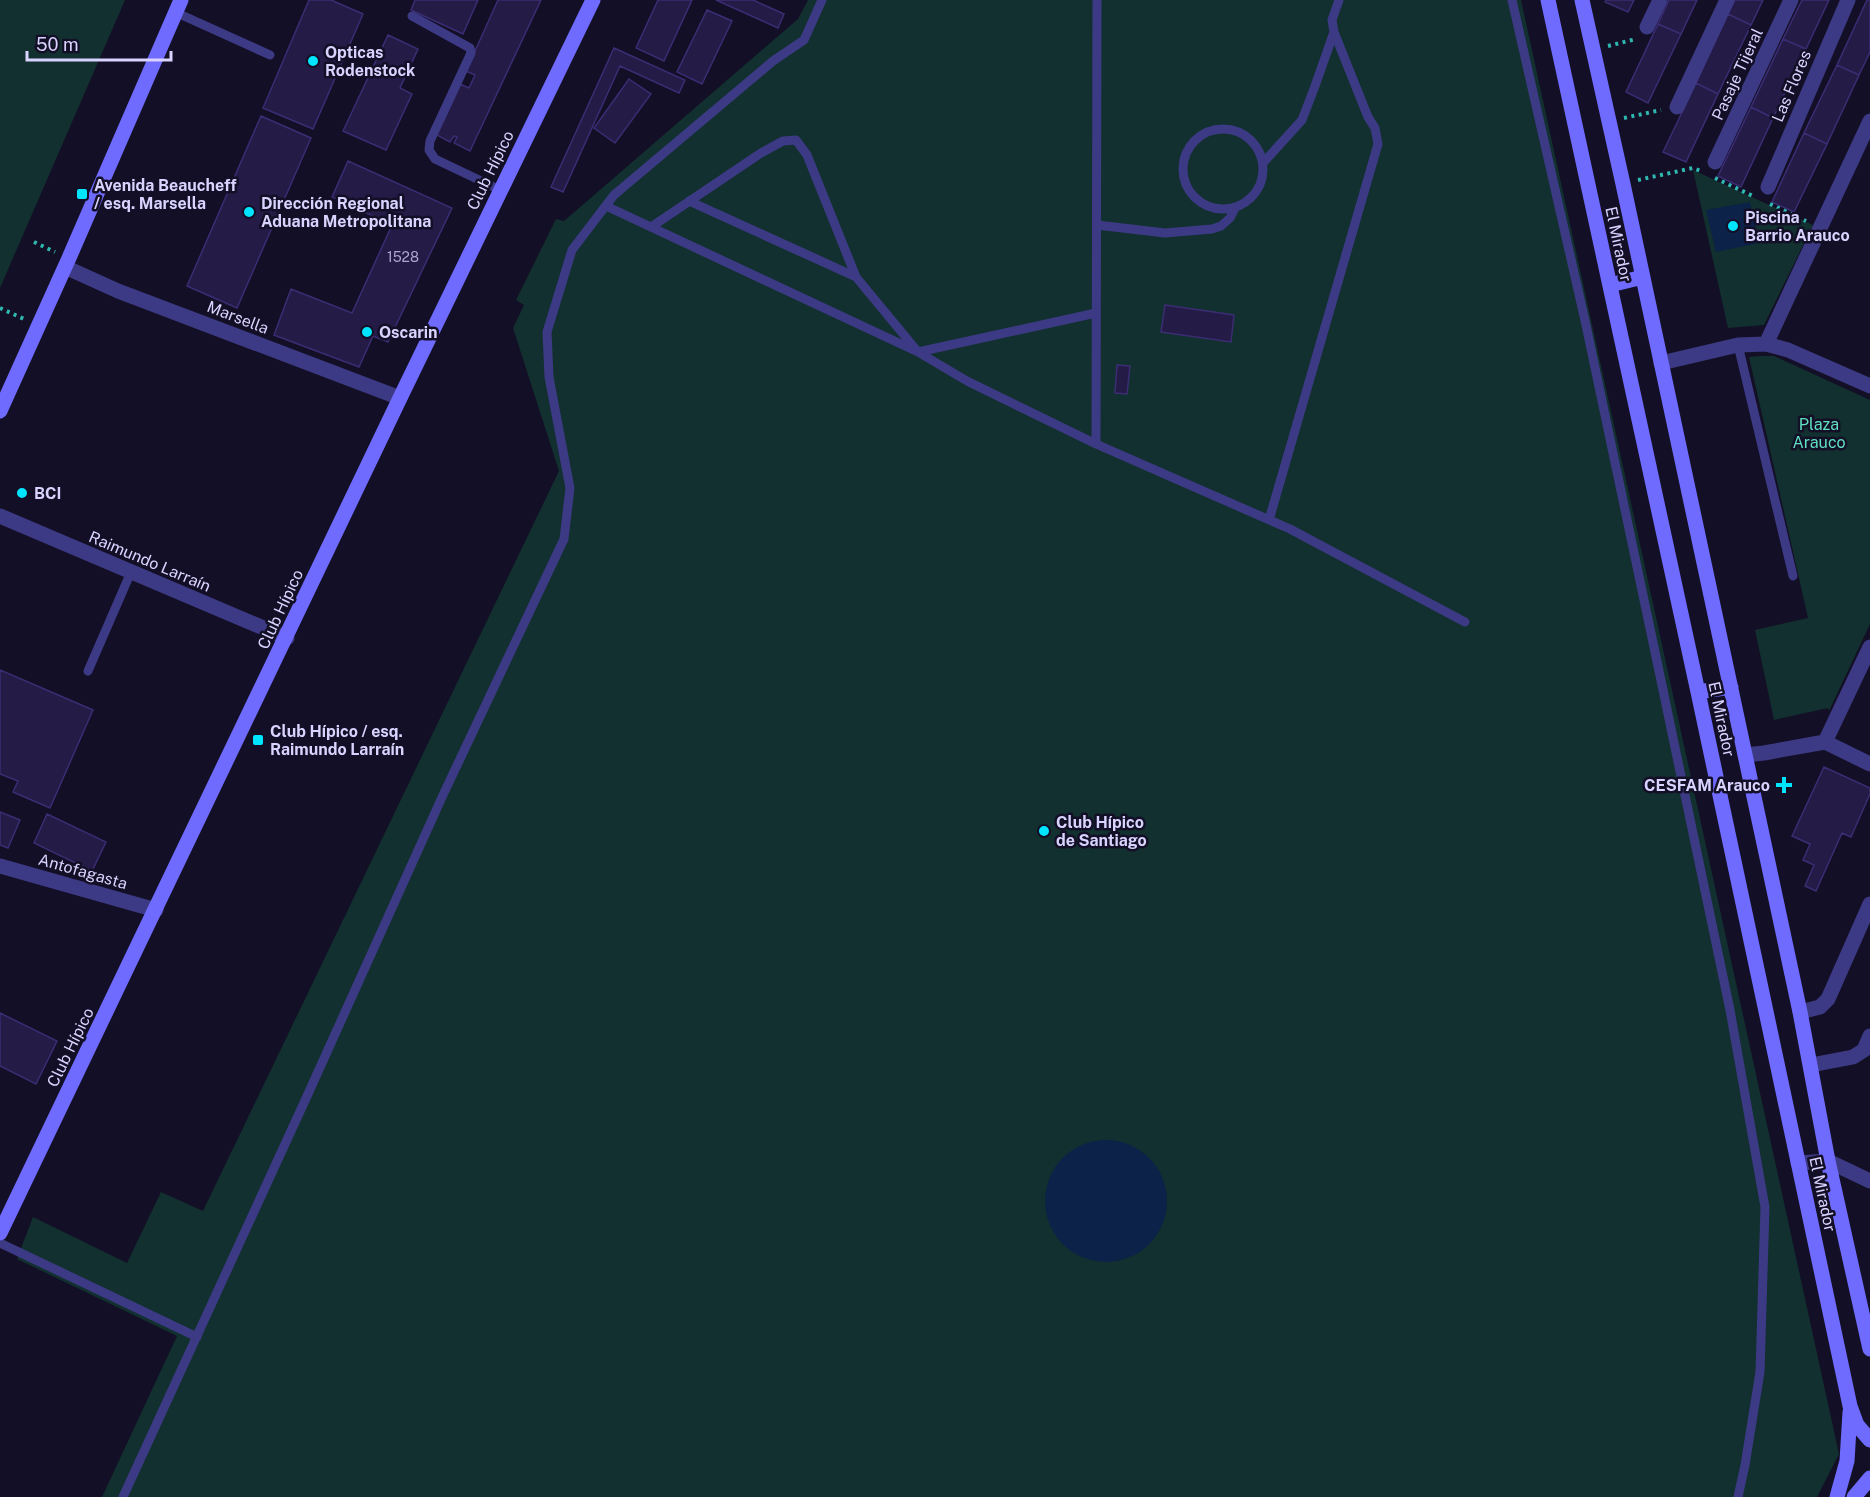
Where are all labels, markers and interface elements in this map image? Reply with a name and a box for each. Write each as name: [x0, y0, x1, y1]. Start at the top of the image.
scale bar: [27, 24, 171, 62]
street label: Pasaje Tijeral: [1708, 25, 1767, 123]
text: 50 m: [36, 34, 79, 55]
place label: Opticas Rodenstock: [325, 43, 415, 80]
street label: Las Flores: [1768, 48, 1815, 125]
marker: Opticas Rodenstock: [306, 54, 320, 68]
street label: Club Hípico: [463, 128, 518, 213]
place label: Avenida Beaucheff / esq. Marsella: [94, 176, 237, 213]
marker: Avenida Beaucheff / esq. Marsella: [75, 187, 89, 201]
place label: Dirección Regional Aduana Metropolitana: [261, 194, 431, 231]
marker: Dirección Regional Aduana Metropolitana: [242, 205, 256, 219]
street label: El Mirador: [1601, 205, 1636, 283]
place label: Piscina Barrio Arauco: [1745, 208, 1850, 245]
marker: Piscina Barrio Arauco: [1726, 219, 1740, 233]
house number: 1528: [387, 249, 419, 265]
street label: Marsella: [204, 297, 271, 338]
place label: Oscarin: [379, 323, 438, 342]
marker: Oscarin: [360, 325, 374, 339]
park label: Plaza Arauco: [1792, 415, 1846, 452]
place label: BCI: [34, 484, 61, 503]
marker: BCI: [15, 486, 29, 500]
street label: Raimundo Larraín: [86, 527, 214, 596]
street label: Club Hípico: [254, 566, 307, 652]
street label: El Mirador: [1704, 680, 1739, 758]
place label: Club Hípico / esq. Raimundo Larraín: [270, 722, 404, 759]
marker: Club Hípico / esq. Raimundo Larraín: [251, 733, 265, 747]
place label: CESFAM Arauco: [1644, 776, 1770, 795]
marker: CESFAM Arauco: [1775, 776, 1793, 794]
place label: Club Hípico de Santiago: [1056, 813, 1147, 850]
marker: Club Hípico de Santiago: [1037, 824, 1051, 838]
street label: Antofagasta: [36, 850, 130, 893]
street label: Club Hípico: [43, 1005, 98, 1090]
street label: El Mirador: [1805, 1155, 1840, 1233]

